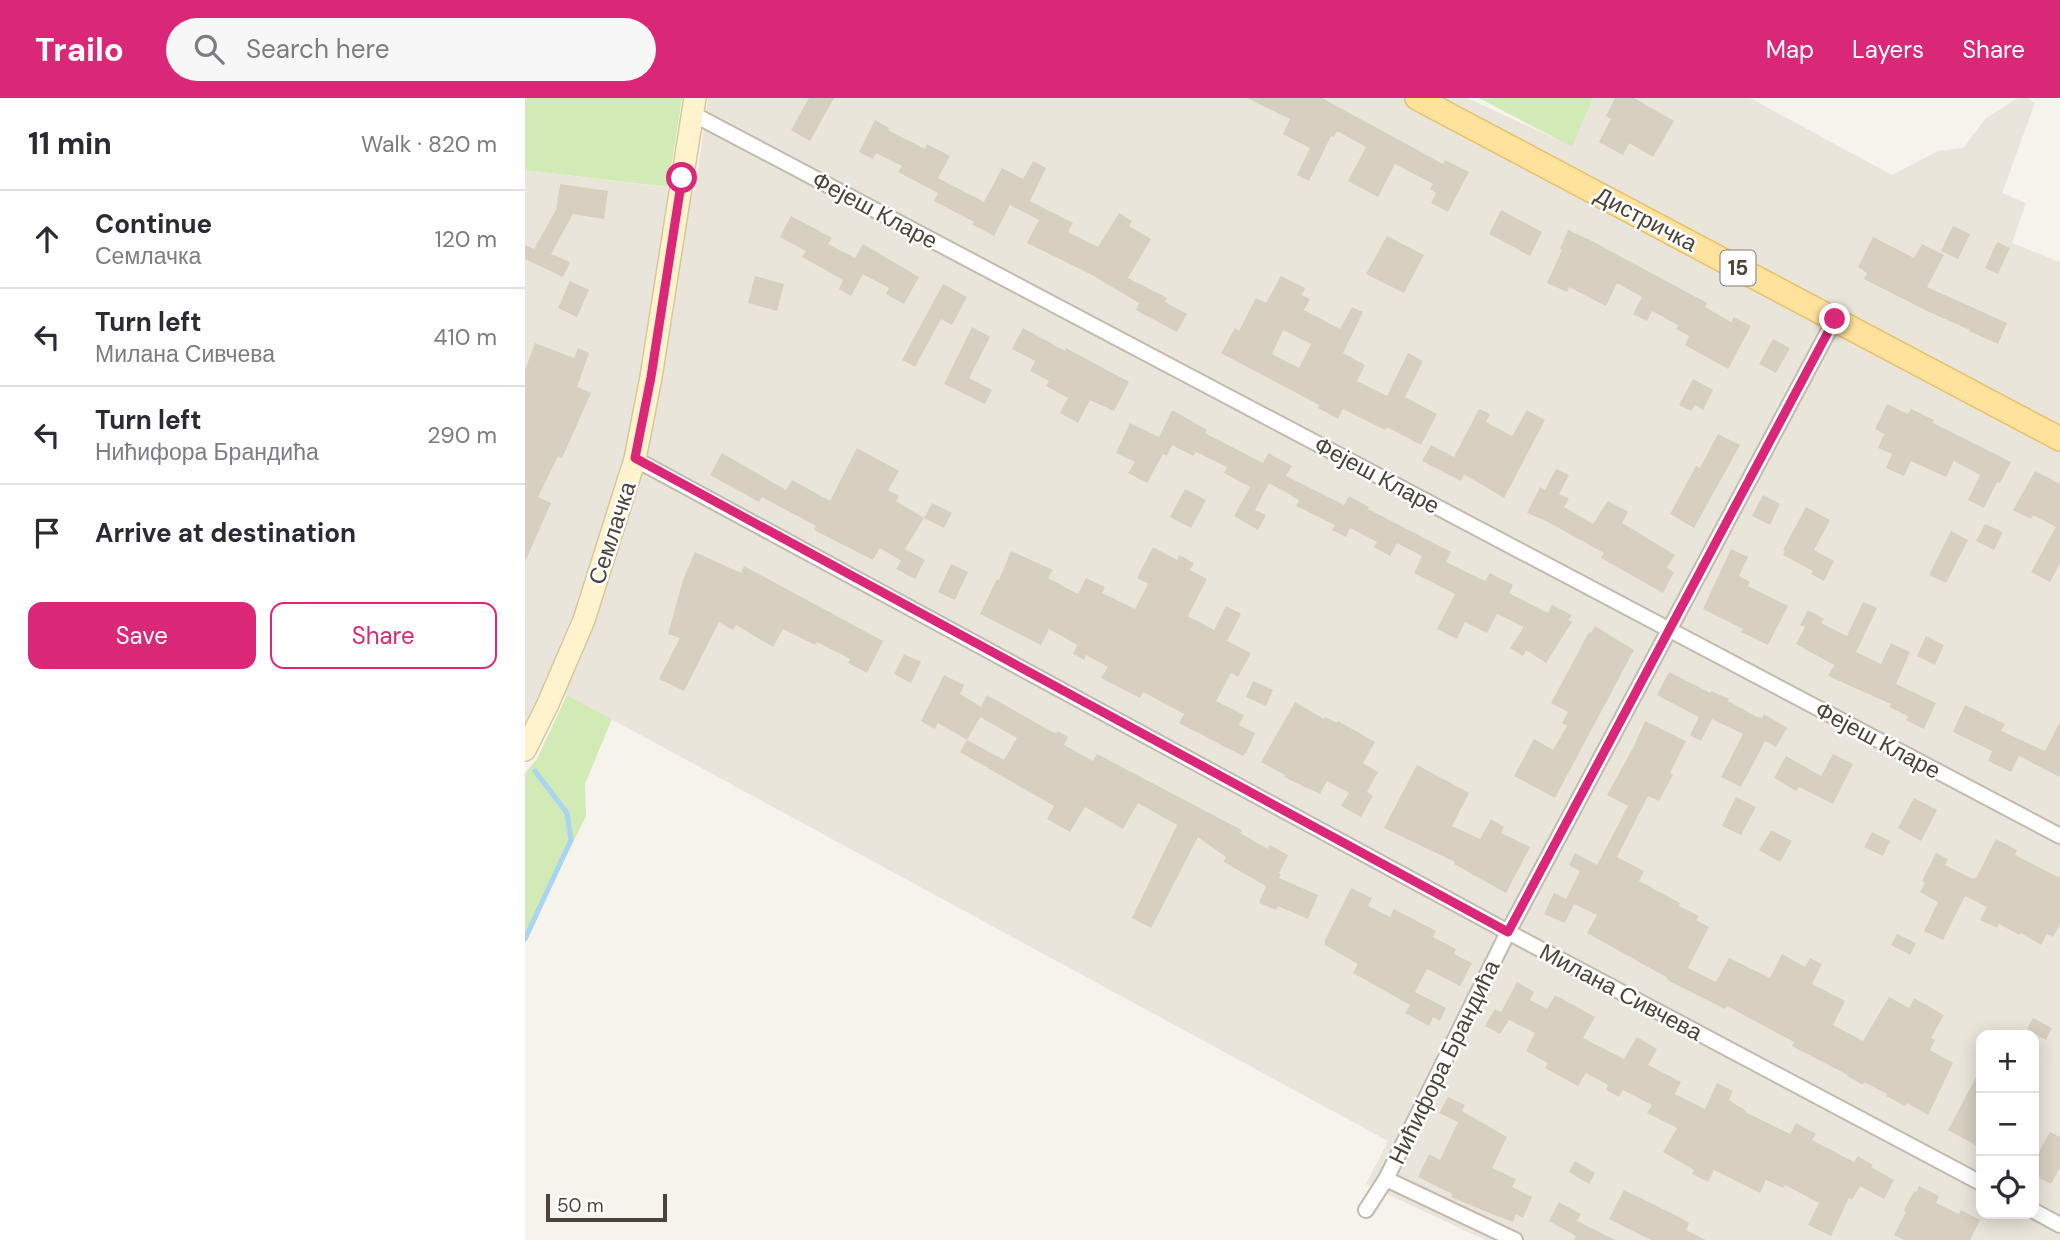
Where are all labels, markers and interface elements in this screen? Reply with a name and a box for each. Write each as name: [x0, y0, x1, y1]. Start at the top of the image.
search box: [166, 18, 656, 81]
text: Trailo: [35, 28, 124, 71]
icon: search: [190, 30, 228, 68]
text: Search here: [246, 32, 389, 66]
text: Map: [1766, 34, 1814, 65]
text: Layers: [1852, 34, 1924, 65]
text: Share: [1962, 34, 2025, 65]
text: 11 min: [28, 124, 112, 163]
text: Walk · 820 m: [361, 129, 497, 159]
route start: [666, 162, 697, 193]
street label: Фејеш Кларе: [807, 164, 943, 256]
street label: Дистричка: [1590, 180, 1702, 258]
text: Continue: [95, 207, 212, 241]
icon: ahead: [28, 220, 66, 258]
text: 120 m: [434, 224, 497, 254]
text: Семлачка: [95, 241, 201, 271]
road number: 15: [1721, 250, 1755, 286]
route end: [1819, 303, 1850, 334]
text: Turn left: [95, 305, 202, 339]
icon: left: [28, 318, 66, 356]
text: 410 m: [434, 322, 497, 352]
text: Милана Сивчева: [95, 339, 275, 369]
text: Turn left: [95, 403, 202, 437]
icon: left: [28, 416, 66, 454]
text: 290 m: [427, 420, 497, 450]
street label: Фејеш Кларе: [1309, 429, 1445, 521]
text: Нићифора Брандића: [95, 437, 319, 467]
street label: Семлачка: [581, 478, 643, 588]
icon: arrive: [28, 514, 66, 552]
text: Arrive at destination: [95, 516, 356, 550]
button: Save: [28, 602, 256, 669]
button: Share: [270, 602, 497, 669]
street label: Фејеш Кларе: [1810, 694, 1946, 786]
street label: Милана Сивчева: [1534, 937, 1708, 1048]
street label: Нићифора Брандића: [1381, 955, 1507, 1169]
map controls: [1976, 1030, 2039, 1219]
button: +: [1976, 1030, 2039, 1093]
button: −: [1976, 1093, 2039, 1156]
button: locate: [1976, 1156, 2039, 1219]
scale bar: [546, 1191, 667, 1223]
text: 50 m: [557, 1193, 604, 1218]

